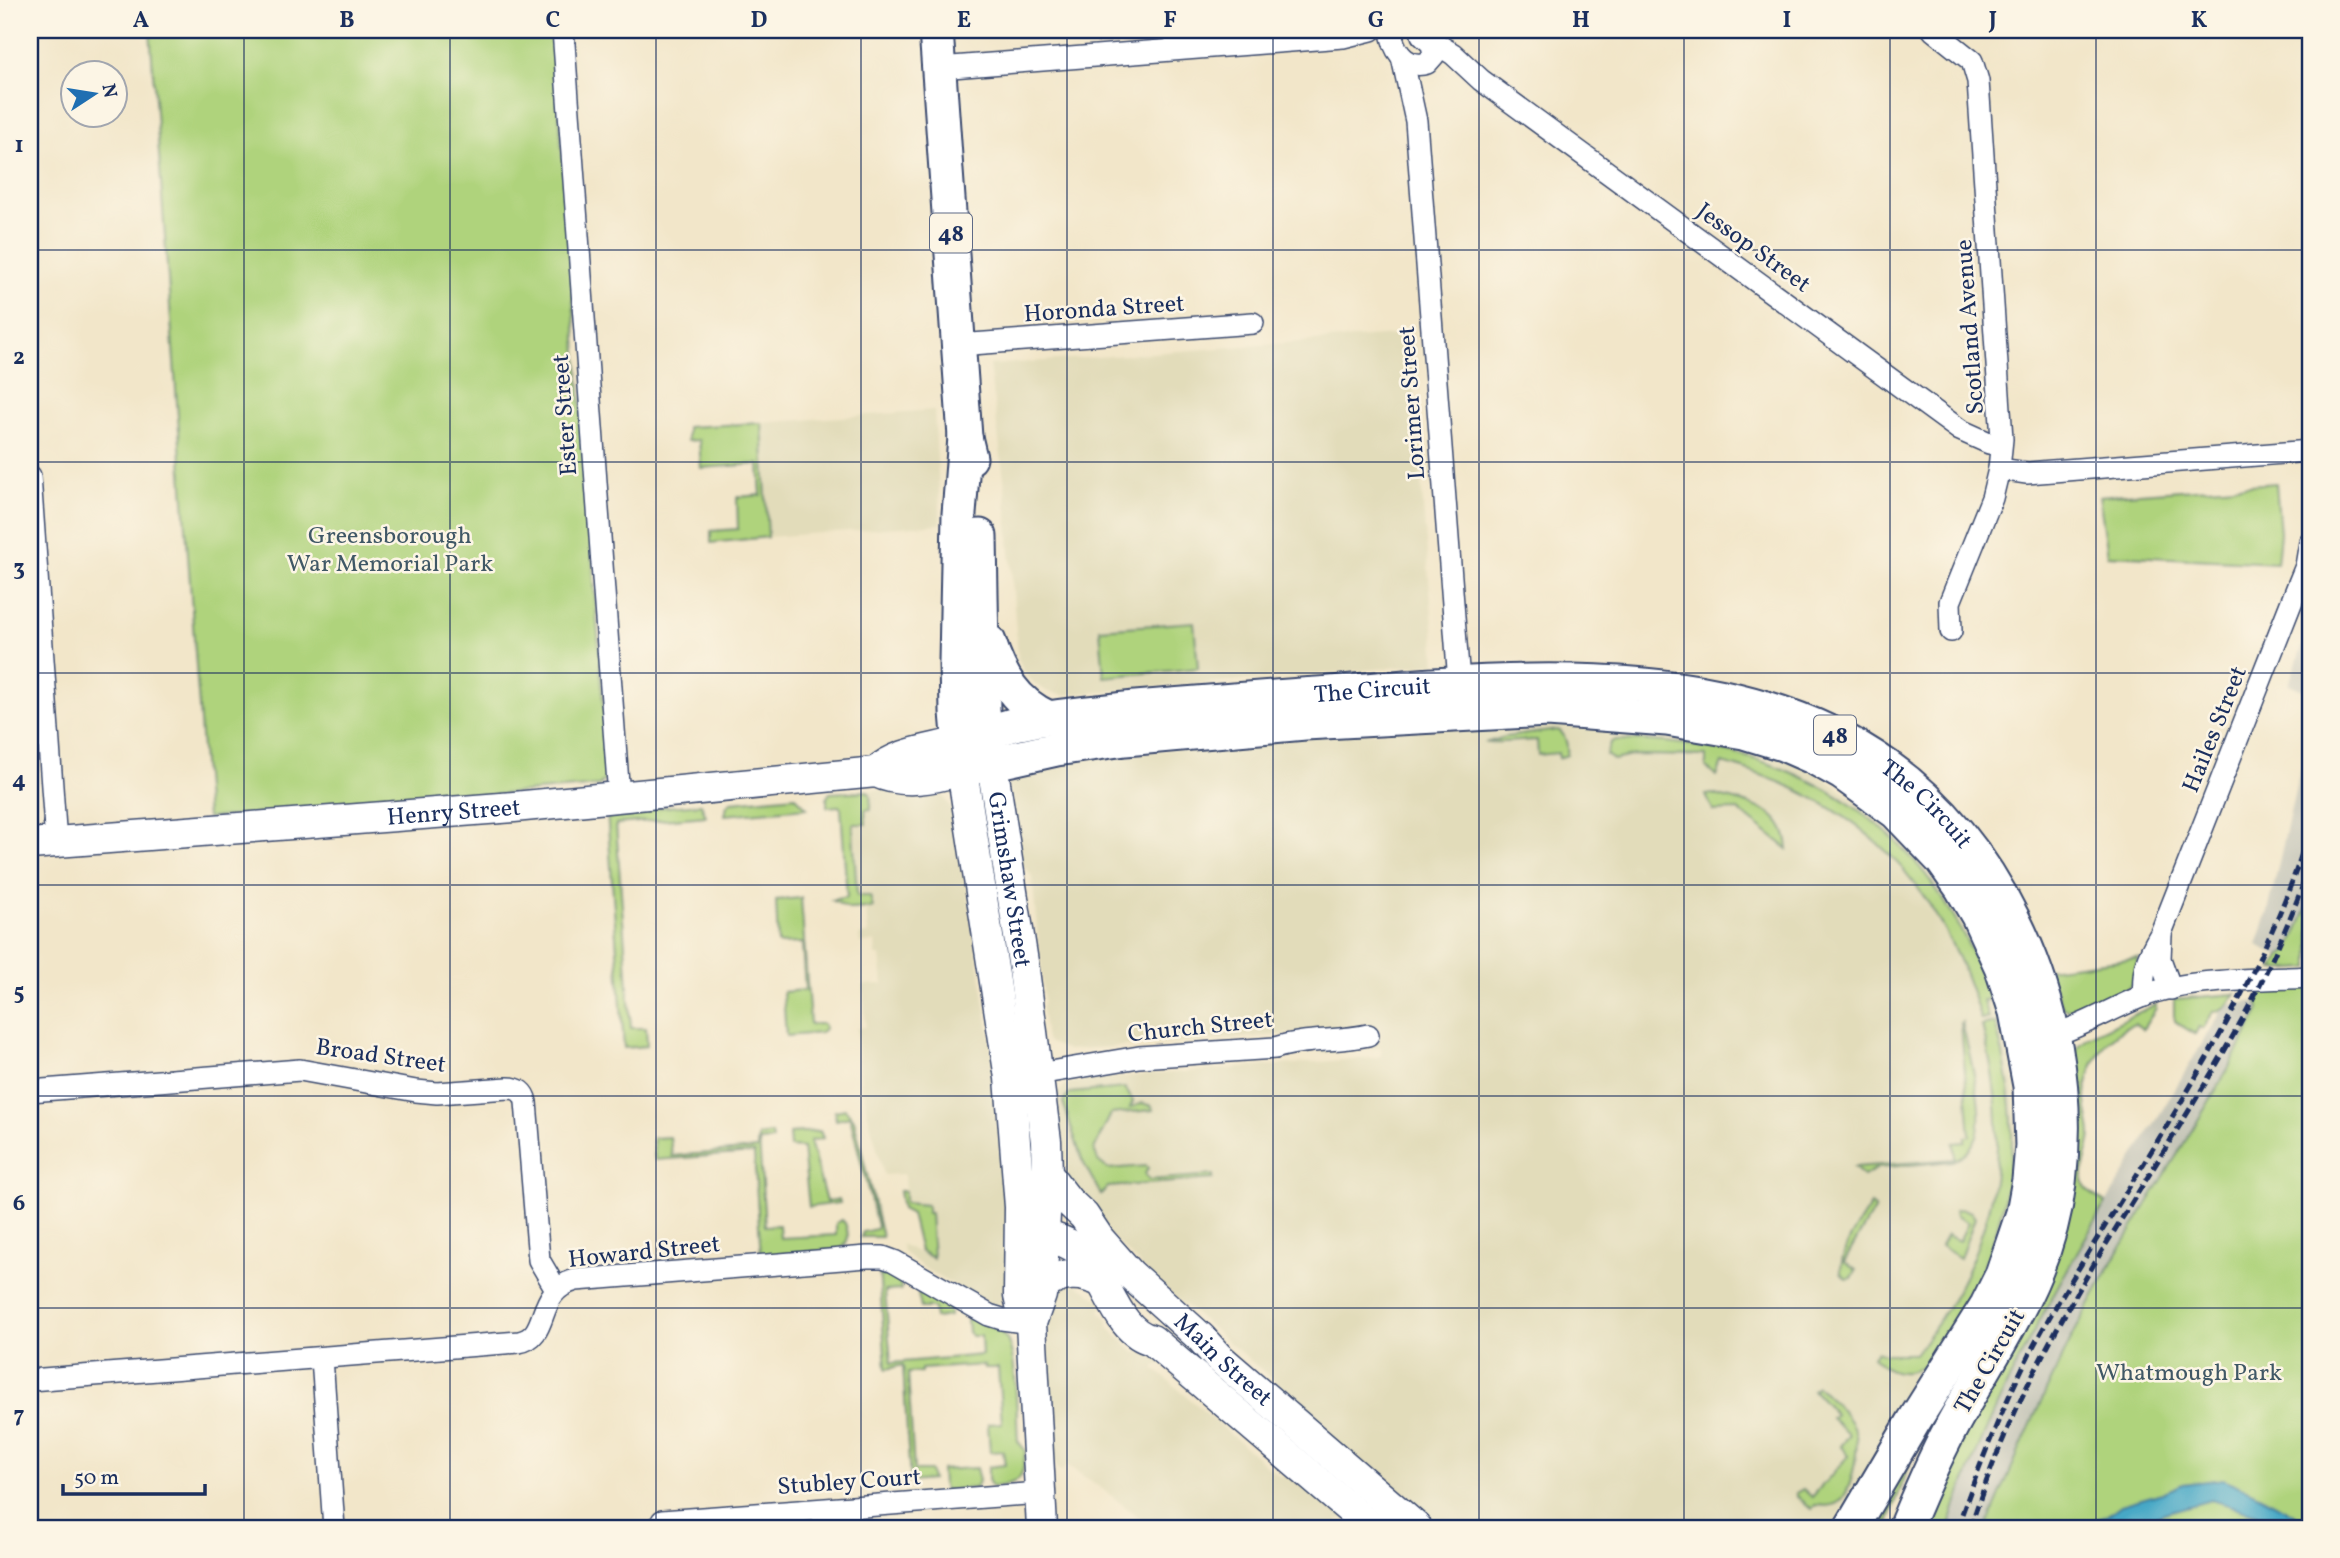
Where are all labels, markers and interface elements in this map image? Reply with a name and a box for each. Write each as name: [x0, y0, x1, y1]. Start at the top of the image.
text: A: [133, 5, 149, 37]
text: B: [339, 5, 355, 37]
text: C: [546, 5, 560, 37]
text: D: [751, 5, 768, 37]
text: E: [957, 5, 971, 37]
text: F: [1163, 5, 1177, 37]
text: G: [1368, 5, 1384, 37]
text: H: [1572, 5, 1590, 37]
text: I: [1783, 5, 1791, 37]
text: J: [1988, 5, 1997, 37]
text: K: [2191, 5, 2208, 37]
north arrow: [60, 60, 130, 130]
text: N: [95, 81, 123, 101]
text: 1: [14, 130, 24, 162]
street label: Jessop Street: [1689, 195, 1817, 302]
road number: 48: [930, 214, 972, 252]
street label: Scotland Avenue: [1948, 238, 1994, 416]
street label: Horonda Street: [1023, 287, 1186, 333]
street label: Lorimer Street: [1391, 325, 1435, 481]
text: 2: [13, 342, 25, 374]
street label: Ester Street: [545, 353, 587, 477]
park label: Greensborough War Memorial Park: [287, 520, 493, 582]
text: 3: [13, 553, 25, 585]
street label: Hailes Street: [2175, 661, 2257, 798]
street label: The Circuit: [1313, 670, 1432, 713]
road number: 48: [1814, 716, 1856, 754]
street label: The Circuit: [1873, 752, 1979, 857]
text: 4: [12, 765, 26, 797]
street label: Grimshaw Street: [978, 790, 1039, 970]
street label: Henry Street: [386, 791, 522, 836]
text: 5: [13, 977, 25, 1009]
street label: Church Street: [1126, 1003, 1274, 1053]
street label: Broad Street: [314, 1031, 448, 1083]
text: 6: [13, 1188, 25, 1220]
street label: Howard Street: [567, 1228, 722, 1278]
street label: The Circuit: [1947, 1303, 2035, 1421]
street label: Main Street: [1165, 1306, 1279, 1415]
park label: Whatmough Park: [2096, 1357, 2282, 1391]
text: 7: [14, 1400, 25, 1432]
scale bar: [63, 1453, 205, 1497]
street label: Stubley Court: [776, 1461, 922, 1505]
text: 50 m: [74, 1464, 119, 1493]

